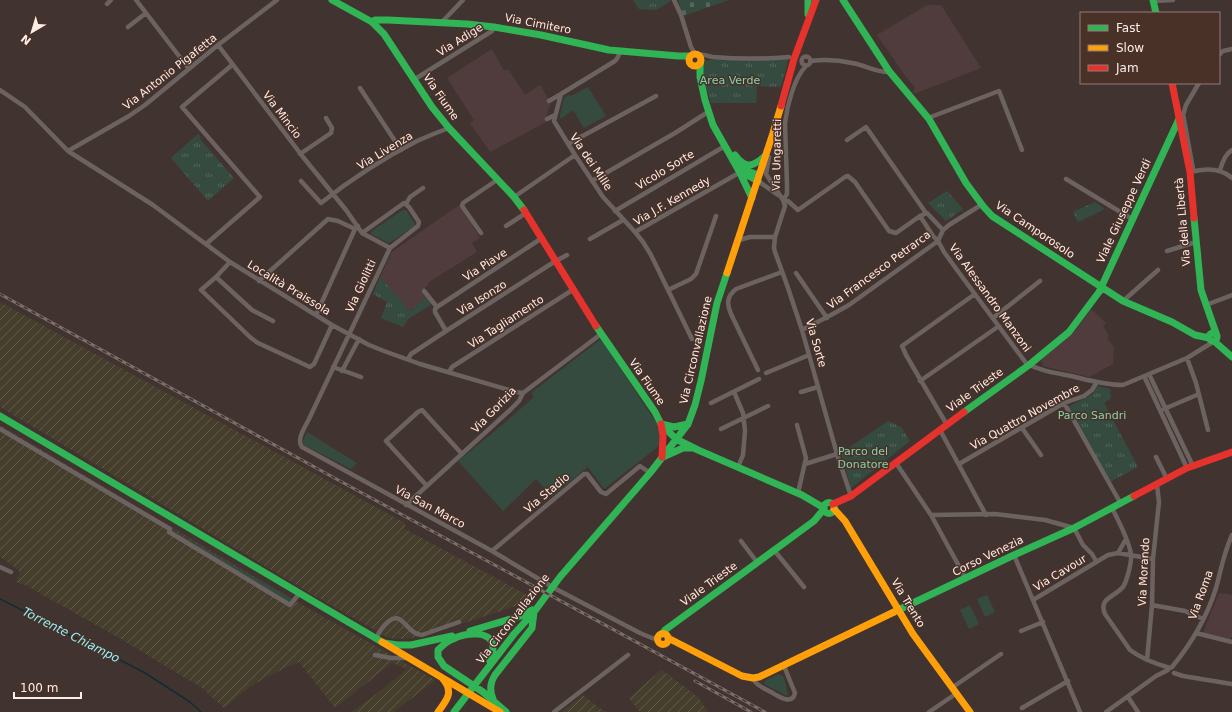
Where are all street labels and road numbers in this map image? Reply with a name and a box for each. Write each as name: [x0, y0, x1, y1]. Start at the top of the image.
street label: Via Cimitero: [504, 11, 572, 37]
street label: Via Adige: [435, 21, 486, 59]
street label: Via Antonio Pigafetta: [120, 31, 220, 113]
street label: Via Fiume: [420, 71, 462, 123]
street label: Via Mincio: [260, 89, 304, 141]
street label: Via Ungaretti: [770, 119, 784, 191]
street label: Via Livenza: [355, 129, 415, 173]
street label: Via dei Mille: [567, 131, 615, 193]
street label: Vicolo Sorte: [633, 147, 697, 192]
street label: Viale Giuseppe Verdi: [1094, 157, 1154, 265]
street label: Via J.F. Kennedy: [631, 174, 713, 228]
street label: Via della Libertà: [1173, 177, 1193, 267]
street label: Via Camporosolo: [993, 199, 1077, 261]
street label: Via Francesco Petrarca: [825, 228, 933, 312]
street label: Via Alessandro Manzoni: [946, 241, 1034, 355]
street label: Via Piave: [460, 246, 510, 284]
street label: Località Praissola: [245, 258, 333, 318]
street label: Via Giolitti: [343, 258, 379, 314]
street label: Via Isonzo: [455, 278, 509, 318]
street label: Via Tagliamento: [466, 293, 546, 351]
street label: Via Circonvallazione: [677, 294, 715, 405]
street label: Via Sorte: [803, 317, 829, 369]
street label: Via Fiume: [626, 356, 668, 408]
street label: Viale Trieste: [944, 365, 1006, 415]
street label: Via Quattro Novembre: [968, 381, 1082, 453]
street label: Via Gorizia: [469, 384, 519, 436]
street label: Via Stadio: [522, 470, 573, 516]
street label: Via San Marco: [392, 483, 468, 531]
street label: Corso Venezia: [950, 533, 1026, 579]
street label: Via Morando: [1136, 537, 1152, 607]
street label: Via Cavour: [1031, 552, 1089, 594]
street label: Viale Trieste: [678, 559, 740, 609]
street label: Via Roma: [1186, 568, 1216, 622]
street label: Via Circonvallazione: [474, 571, 552, 667]
street label: Via Trento: [888, 576, 928, 630]

